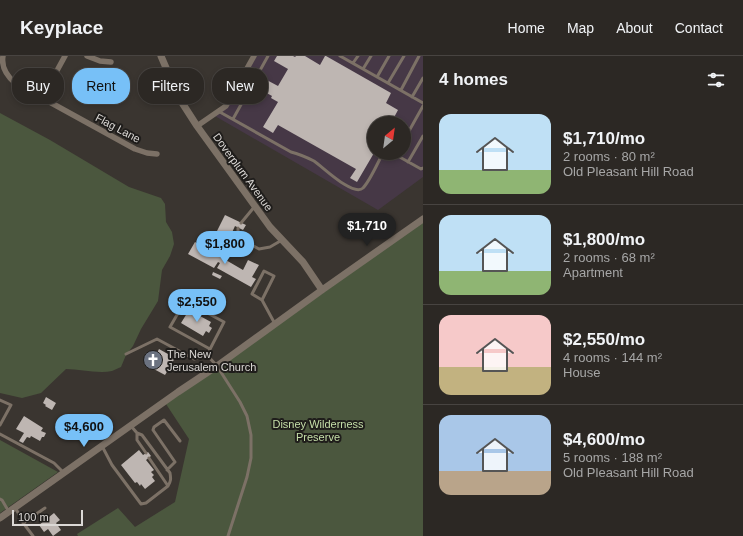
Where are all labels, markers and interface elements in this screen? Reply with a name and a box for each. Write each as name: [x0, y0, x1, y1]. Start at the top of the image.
text: Keyplace: [20, 17, 103, 38]
text: Home: [508, 20, 545, 36]
text: Map: [567, 20, 594, 36]
text: About: [616, 20, 653, 36]
text: Contact: [675, 20, 723, 36]
chip: Buy: [12, 68, 64, 104]
chip: Rent: [72, 68, 130, 104]
chip: Filters: [138, 68, 204, 104]
chip: New: [212, 68, 268, 104]
icon: filters: [705, 69, 727, 91]
text: 4 homes: [439, 70, 508, 89]
street label: Flag Lane: [94, 111, 142, 145]
north arrow: [367, 116, 411, 160]
map controls: [367, 116, 411, 160]
text: $1,710/mo: [563, 129, 645, 148]
icon: home: [471, 130, 519, 178]
street label: Doverplum Avenue: [211, 131, 275, 213]
text: 2 rooms · 80 m²: [563, 149, 655, 164]
text: Old Pleasant Hill Road: [563, 164, 694, 179]
pin: $1,710: [334, 213, 400, 247]
text: $1,710: [347, 218, 387, 233]
text: $1,800/mo: [563, 230, 645, 249]
pin: $1,800: [192, 231, 258, 265]
icon: home: [471, 231, 519, 279]
text: $1,800: [205, 236, 245, 251]
text: 2 rooms · 68 m²: [563, 250, 655, 265]
text: Apartment: [563, 265, 623, 280]
pin: $2,550: [164, 289, 230, 323]
text: $2,550: [177, 294, 217, 309]
text: $2,550/mo: [563, 330, 645, 349]
icon: home: [471, 331, 519, 379]
place label: The New Jerusalem Church: [167, 348, 256, 373]
church icon: The New Jerusalem Church: [142, 349, 164, 371]
text: 4 rooms · 144 m²: [563, 350, 662, 365]
text: House: [563, 365, 601, 380]
pin: $4,600: [51, 414, 117, 448]
park label: Disney Wilderness Preserve: [272, 418, 364, 443]
text: $4,600: [64, 419, 104, 434]
text: $4,600/mo: [563, 430, 645, 449]
icon: home: [471, 431, 519, 479]
text: 5 rooms · 188 m²: [563, 450, 662, 465]
text: Old Pleasant Hill Road: [563, 465, 694, 480]
scale bar: [12, 508, 83, 527]
text: 100 m: [18, 511, 49, 523]

